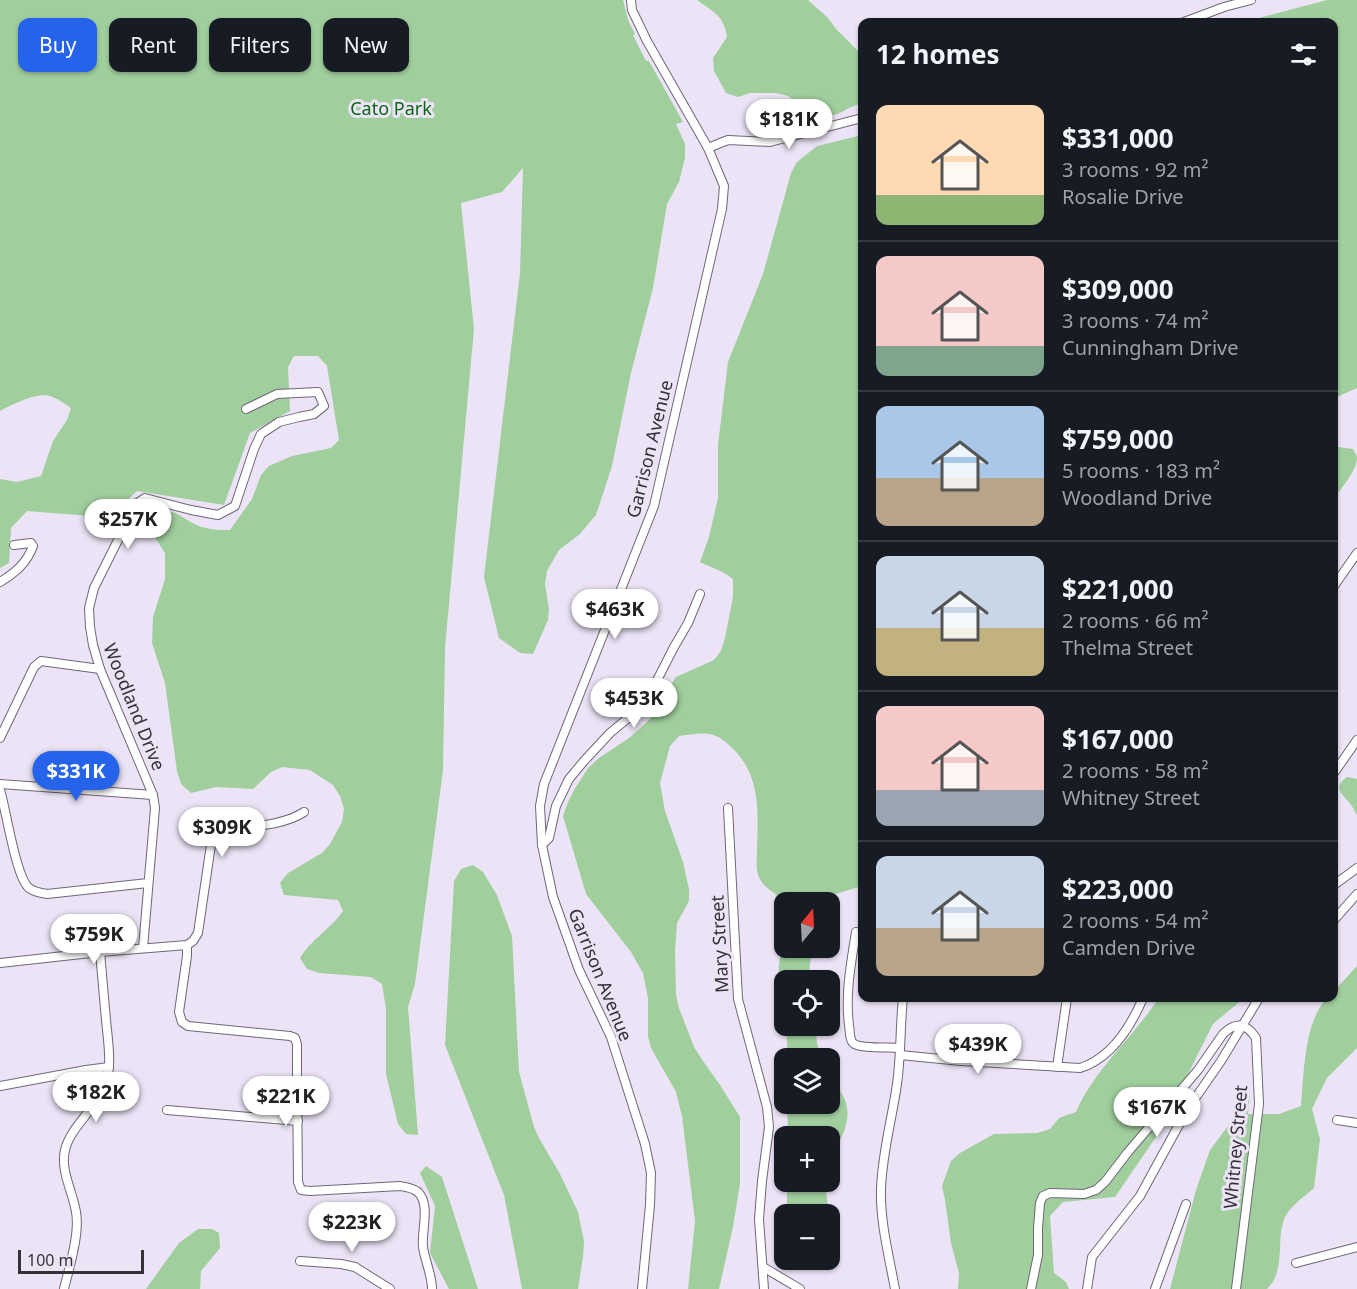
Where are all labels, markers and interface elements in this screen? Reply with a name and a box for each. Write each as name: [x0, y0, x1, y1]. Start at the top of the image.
chip: Buy: [18, 18, 97, 72]
chip: Rent: [109, 18, 197, 72]
chip: Filters: [209, 18, 311, 72]
chip: New: [323, 18, 409, 72]
text: 12 homes: [876, 36, 1000, 72]
icon: filters: [1287, 38, 1320, 71]
park label: Cato Park: [350, 96, 432, 120]
pin: $181K: [747, 99, 831, 150]
text: $181K: [759, 105, 819, 132]
text: $331,000: [1062, 120, 1174, 156]
icon: home: [924, 129, 996, 201]
text: 3 rooms · 92 m²: [1062, 156, 1209, 183]
text: Rosalie Drive: [1062, 183, 1184, 210]
text: $309,000: [1062, 271, 1174, 307]
icon: home: [924, 280, 996, 352]
text: 3 rooms · 74 m²: [1062, 307, 1209, 334]
text: Cunningham Drive: [1062, 334, 1238, 361]
street label: Garrison Avenue: [620, 377, 678, 520]
text: $759,000: [1062, 421, 1174, 457]
icon: home: [924, 430, 996, 502]
text: 5 rooms · 183 m²: [1062, 457, 1220, 484]
text: Woodland Drive: [1062, 484, 1212, 511]
pin: $257K: [86, 499, 170, 550]
text: $257K: [98, 505, 158, 532]
text: $221,000: [1062, 571, 1174, 607]
icon: home: [924, 580, 996, 652]
pin: $463K: [573, 589, 657, 640]
text: $463K: [585, 595, 645, 622]
text: 2 rooms · 66 m²: [1062, 607, 1209, 634]
text: Thelma Street: [1062, 634, 1193, 661]
street label: Woodland Drive: [98, 639, 171, 774]
pin: $453K: [592, 678, 676, 729]
text: $453K: [604, 684, 664, 711]
text: $167,000: [1062, 721, 1174, 757]
icon: home: [924, 730, 996, 802]
pin: $331K: [34, 751, 118, 802]
text: $331K: [46, 757, 106, 784]
text: 2 rooms · 58 m²: [1062, 757, 1209, 784]
text: Whitney Street: [1062, 784, 1200, 811]
pin: $309K: [180, 807, 264, 858]
text: $309K: [192, 813, 252, 840]
text: $223,000: [1062, 871, 1174, 907]
icon: home: [924, 880, 996, 952]
north arrow: [774, 892, 840, 958]
map controls: [774, 892, 840, 1270]
street label: Mary Street: [704, 894, 734, 994]
street label: Garrison Avenue: [563, 905, 639, 1045]
text: 2 rooms · 54 m²: [1062, 907, 1209, 934]
pin: $759K: [52, 914, 136, 965]
text: $759K: [64, 920, 124, 947]
text: Camden Drive: [1062, 934, 1195, 961]
button: locate: [774, 970, 840, 1036]
pin: $439K: [936, 1024, 1020, 1075]
text: $439K: [948, 1030, 1008, 1057]
button: layers: [774, 1048, 840, 1114]
pin: $182K: [54, 1072, 138, 1123]
pin: $221K: [244, 1076, 328, 1127]
text: $182K: [66, 1078, 126, 1105]
text: $221K: [256, 1082, 316, 1109]
street label: Whitney Street: [1218, 1084, 1252, 1210]
pin: $167K: [1115, 1087, 1199, 1138]
text: $167K: [1127, 1093, 1187, 1120]
button: +: [774, 1126, 840, 1192]
pin: $223K: [310, 1202, 394, 1253]
button: −: [774, 1204, 840, 1270]
text: $223K: [322, 1208, 382, 1235]
scale bar: [18, 1247, 144, 1274]
text: 100 m: [27, 1249, 74, 1271]

